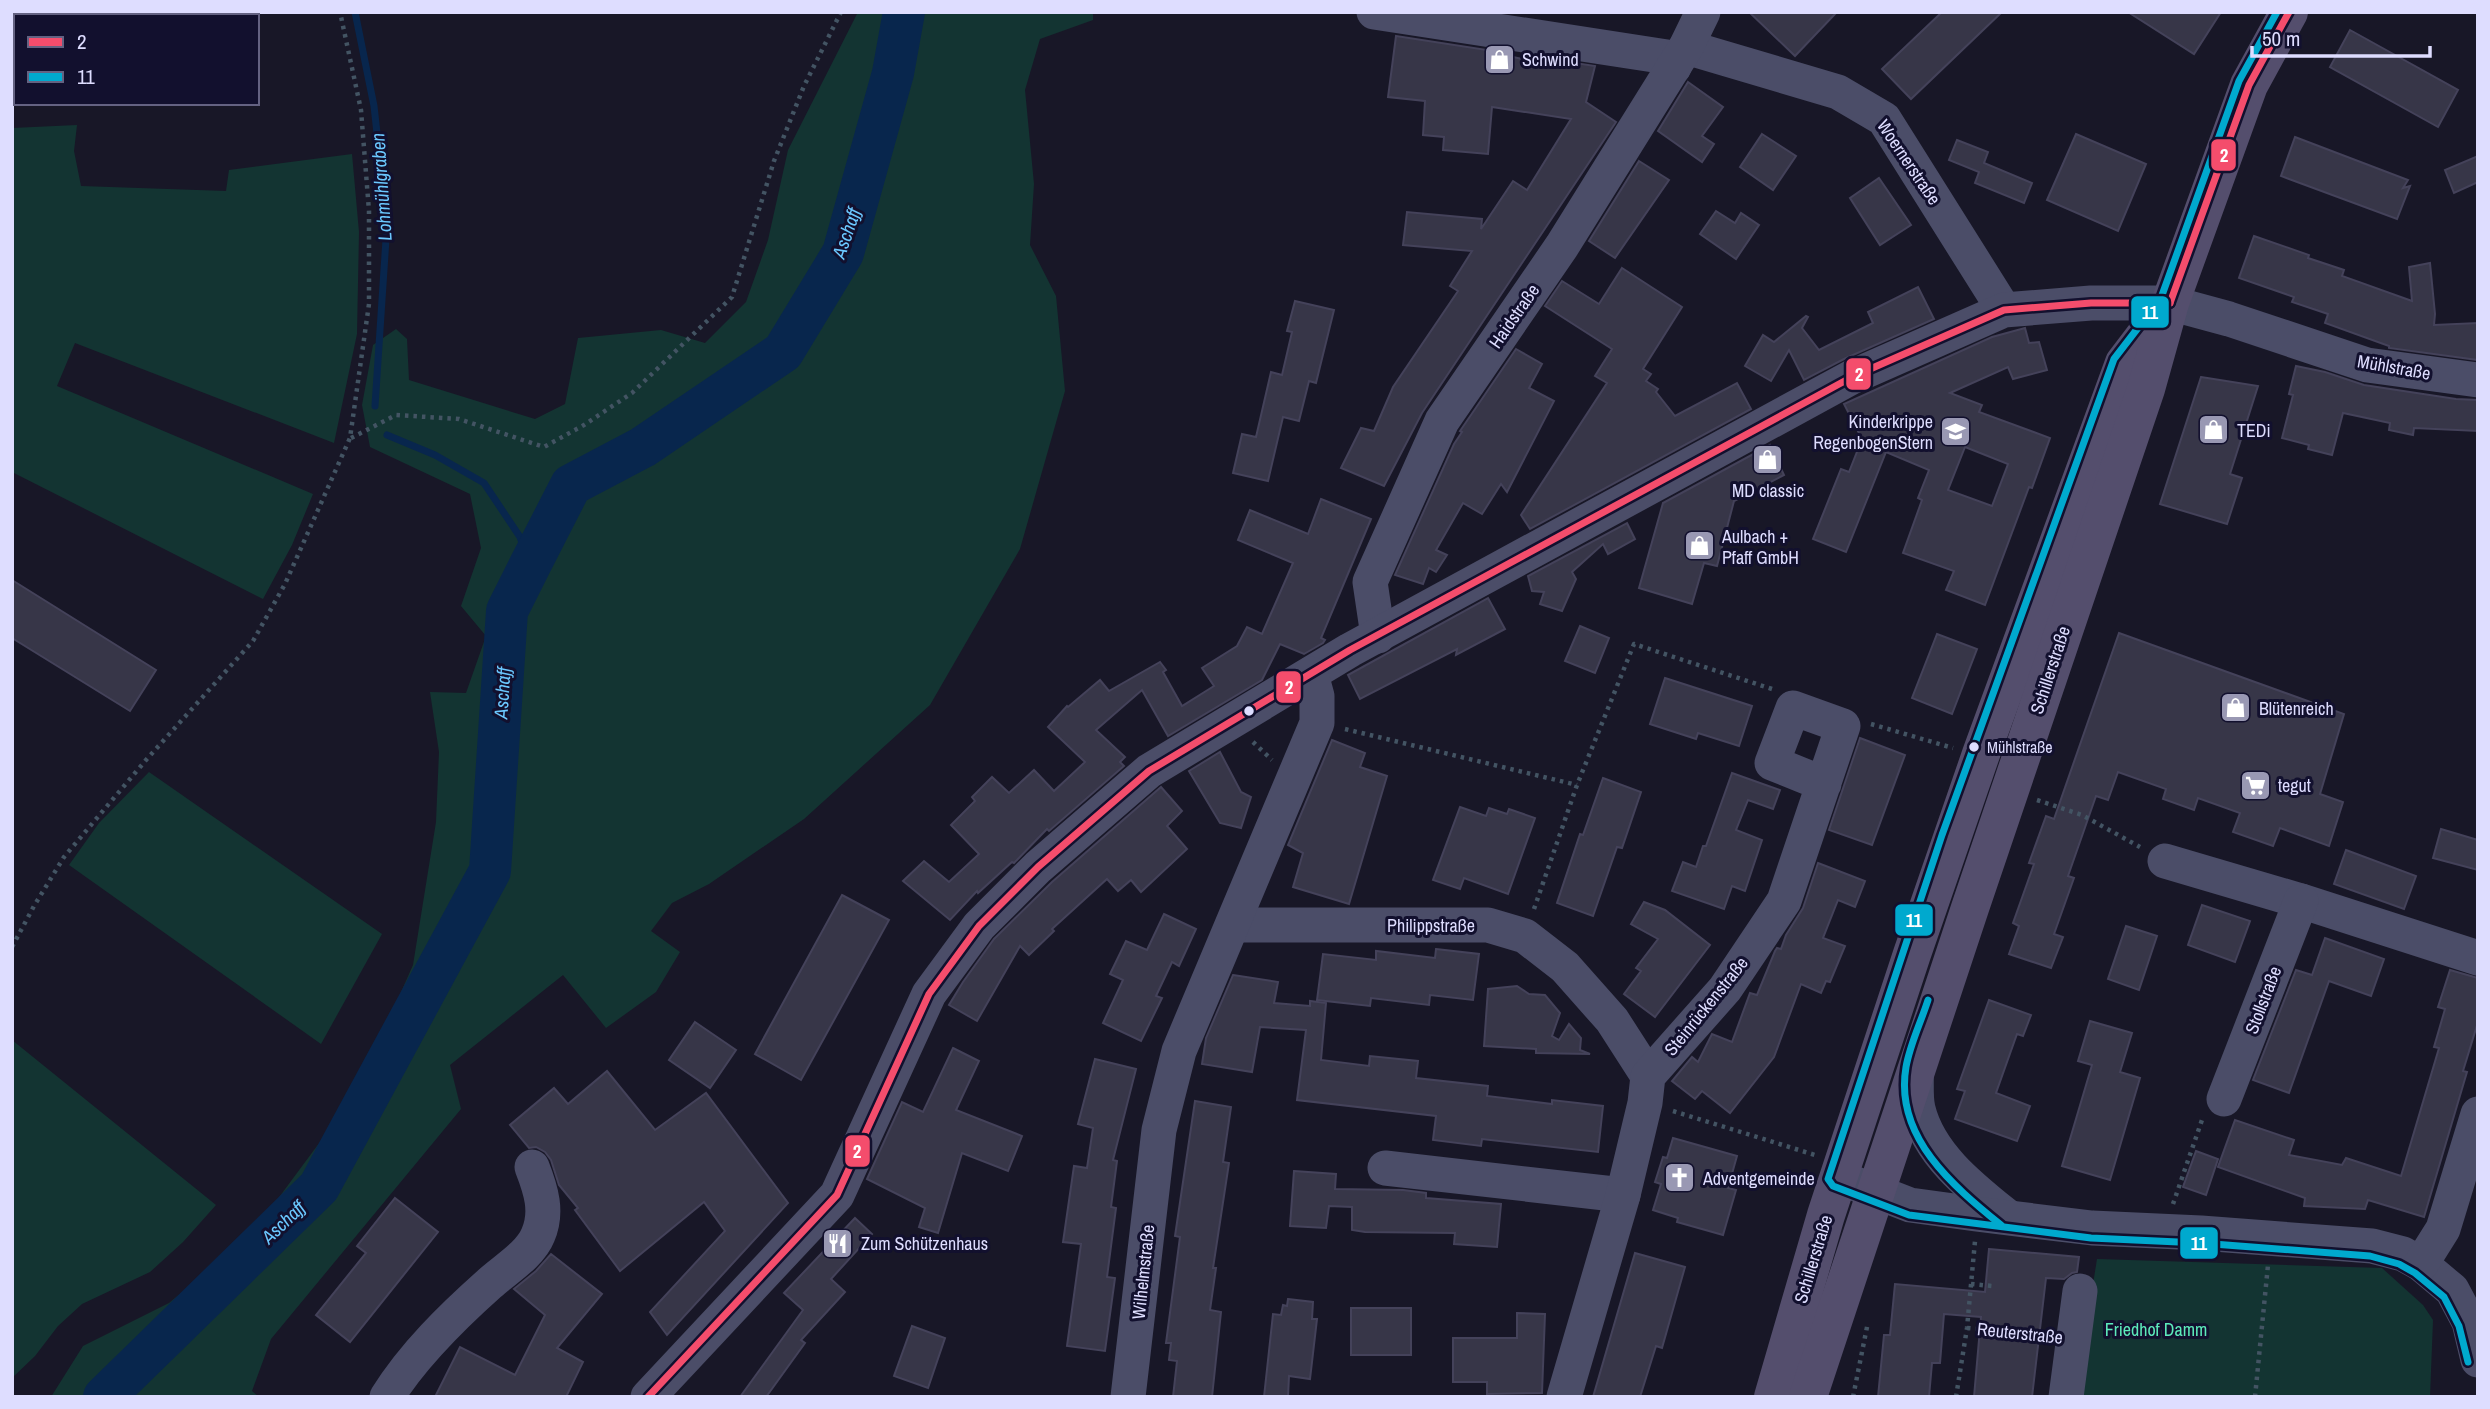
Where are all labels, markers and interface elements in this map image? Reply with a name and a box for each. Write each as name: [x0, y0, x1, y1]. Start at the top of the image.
legend: [14, 14, 259, 105]
scale bar: [2252, 14, 2430, 58]
text: 50 m: [2262, 24, 2300, 53]
text: 2: [77, 27, 87, 56]
shop icon: Schwind: [1482, 42, 1516, 76]
place label: Schwind: [1522, 47, 1579, 72]
text: 11: [77, 62, 95, 91]
street label: Woernerstraße: [1871, 114, 1947, 210]
water label: Lohmühlgraben: [364, 132, 398, 242]
line badge: 2: [2210, 138, 2237, 172]
text: 2: [2220, 142, 2229, 168]
water label: Aschaff: [825, 203, 867, 263]
street label: Haidstraße: [1483, 279, 1545, 353]
line badge: 11: [2130, 295, 2170, 329]
text: 11: [2142, 299, 2159, 325]
street label: Mühlstraße: [2355, 348, 2433, 386]
line badge: 2: [1845, 357, 1872, 391]
text: 2: [1855, 361, 1864, 387]
place label: Kinderkrippe RegenbogenStern: [1813, 409, 1933, 455]
shop icon: TEDi: [2197, 413, 2231, 447]
school or university icon: Kinderkrippe RegenbogenStern: [1939, 414, 1973, 448]
place label: TEDi: [2237, 418, 2271, 443]
shop icon: MD classic: [1751, 443, 1785, 477]
place label: MD classic: [1732, 478, 1804, 503]
place label: Aulbach + Pfaff GmbH: [1721, 524, 1799, 570]
shop icon: Aulbach + Pfaff GmbH: [1682, 529, 1716, 563]
street label: Schillerstraße: [2024, 623, 2076, 717]
water label: Aschaff: [487, 665, 517, 721]
line badge: 2: [1275, 670, 1302, 704]
text: 2: [1285, 674, 1294, 700]
shop icon: Blütenreich: [2219, 691, 2253, 725]
place label: Blütenreich: [2259, 696, 2334, 721]
unlabelled marker: [1242, 704, 1256, 718]
place label: Mühlstraße: [1987, 736, 2053, 758]
marker: Mühlstraße: [1967, 740, 1981, 754]
supermarket icon: tegut: [2238, 768, 2272, 802]
place label: tegut: [2278, 773, 2311, 798]
line badge: 11: [1894, 903, 1934, 937]
text: 11: [1906, 907, 1923, 933]
street label: Philippstraße: [1387, 913, 1475, 938]
street label: Steinrückenstraße: [1658, 951, 1754, 1061]
street label: Stollstraße: [2239, 963, 2287, 1037]
line badge: 2: [844, 1134, 871, 1168]
text: 2: [853, 1138, 862, 1164]
church icon: Adventgemeinde: [1663, 1161, 1697, 1195]
place label: Adventgemeinde: [1702, 1166, 1815, 1191]
water label: Aschaff: [255, 1194, 312, 1250]
street label: Schillerstraße: [1788, 1212, 1838, 1306]
street label: Wilhelmstraße: [1126, 1223, 1160, 1321]
restaurant icon: Zum Schützenhaus: [821, 1226, 855, 1260]
line badge: 11: [2179, 1226, 2219, 1260]
text: 11: [2191, 1230, 2208, 1256]
place label: Zum Schützenhaus: [861, 1231, 988, 1256]
street label: Reuterstraße: [1976, 1316, 2064, 1350]
park label: Friedhof Damm: [2105, 1317, 2207, 1342]

